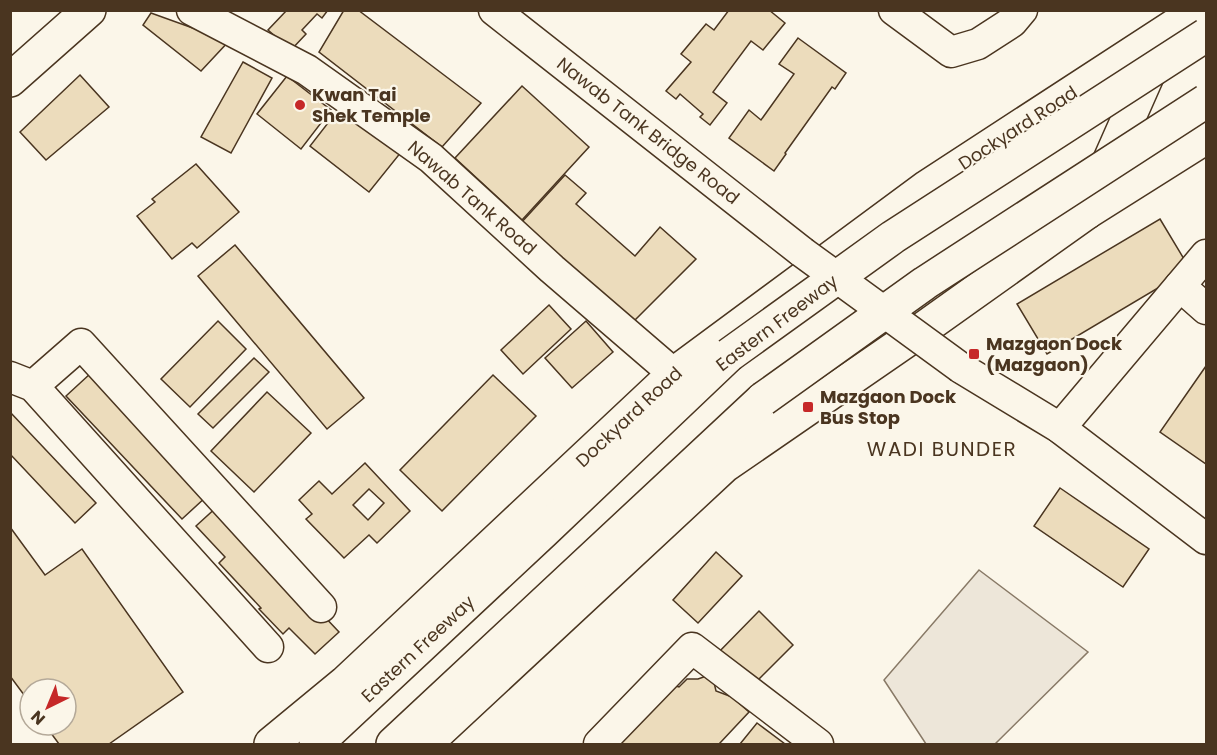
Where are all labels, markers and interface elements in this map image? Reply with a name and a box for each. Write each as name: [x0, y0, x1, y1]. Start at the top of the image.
street label: Nawab Tank Bridge Road: [552, 51, 745, 210]
street label: Dockyard Road: [953, 80, 1082, 175]
place label: Kwan Tai Shek Temple: [312, 82, 431, 128]
marker: Kwan Tai Shek Temple: [293, 98, 307, 112]
street label: Nawab Tank Road: [403, 135, 542, 261]
street label: Eastern Freeway: [711, 268, 843, 377]
place label: Mazgaon Dock (Mazgaon): [986, 331, 1123, 377]
marker: Mazgaon Dock (Mazgaon): [967, 347, 981, 361]
street label: Dockyard Road: [570, 361, 687, 473]
place label: Mazgaon Dock Bus Stop: [820, 384, 957, 430]
marker: Mazgaon Dock Bus Stop: [801, 400, 815, 414]
district label: WADI BUNDER: [867, 435, 1017, 463]
street label: Eastern Freeway: [355, 589, 480, 708]
north arrow: [18, 677, 78, 737]
text: N: [26, 705, 50, 730]

